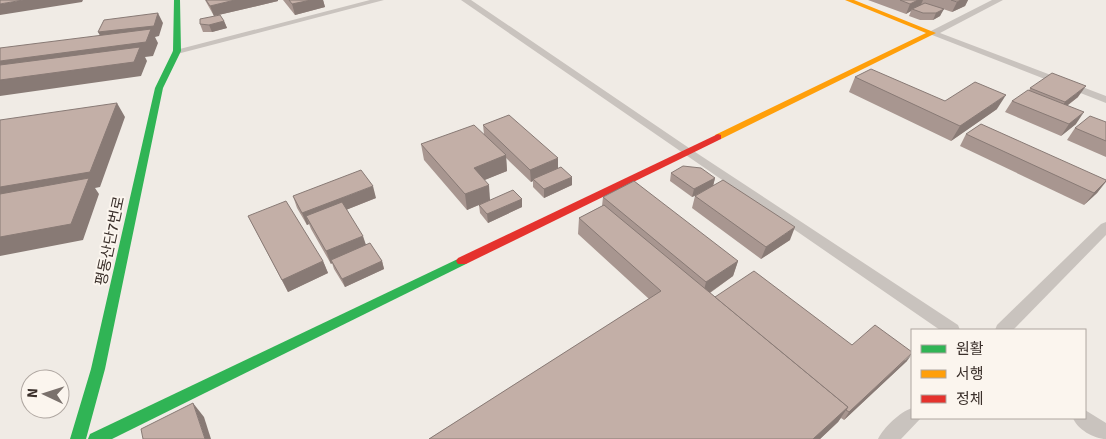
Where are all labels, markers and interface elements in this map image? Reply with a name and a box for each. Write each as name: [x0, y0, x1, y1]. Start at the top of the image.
street label: 평동산단7번로: [92, 195, 128, 287]
legend: [911, 329, 1086, 419]
text: 원활: [956, 340, 984, 358]
text: 서행: [956, 365, 984, 383]
north arrow: [20, 369, 70, 419]
text: N: [24, 388, 41, 399]
text: 정체: [956, 390, 984, 408]

